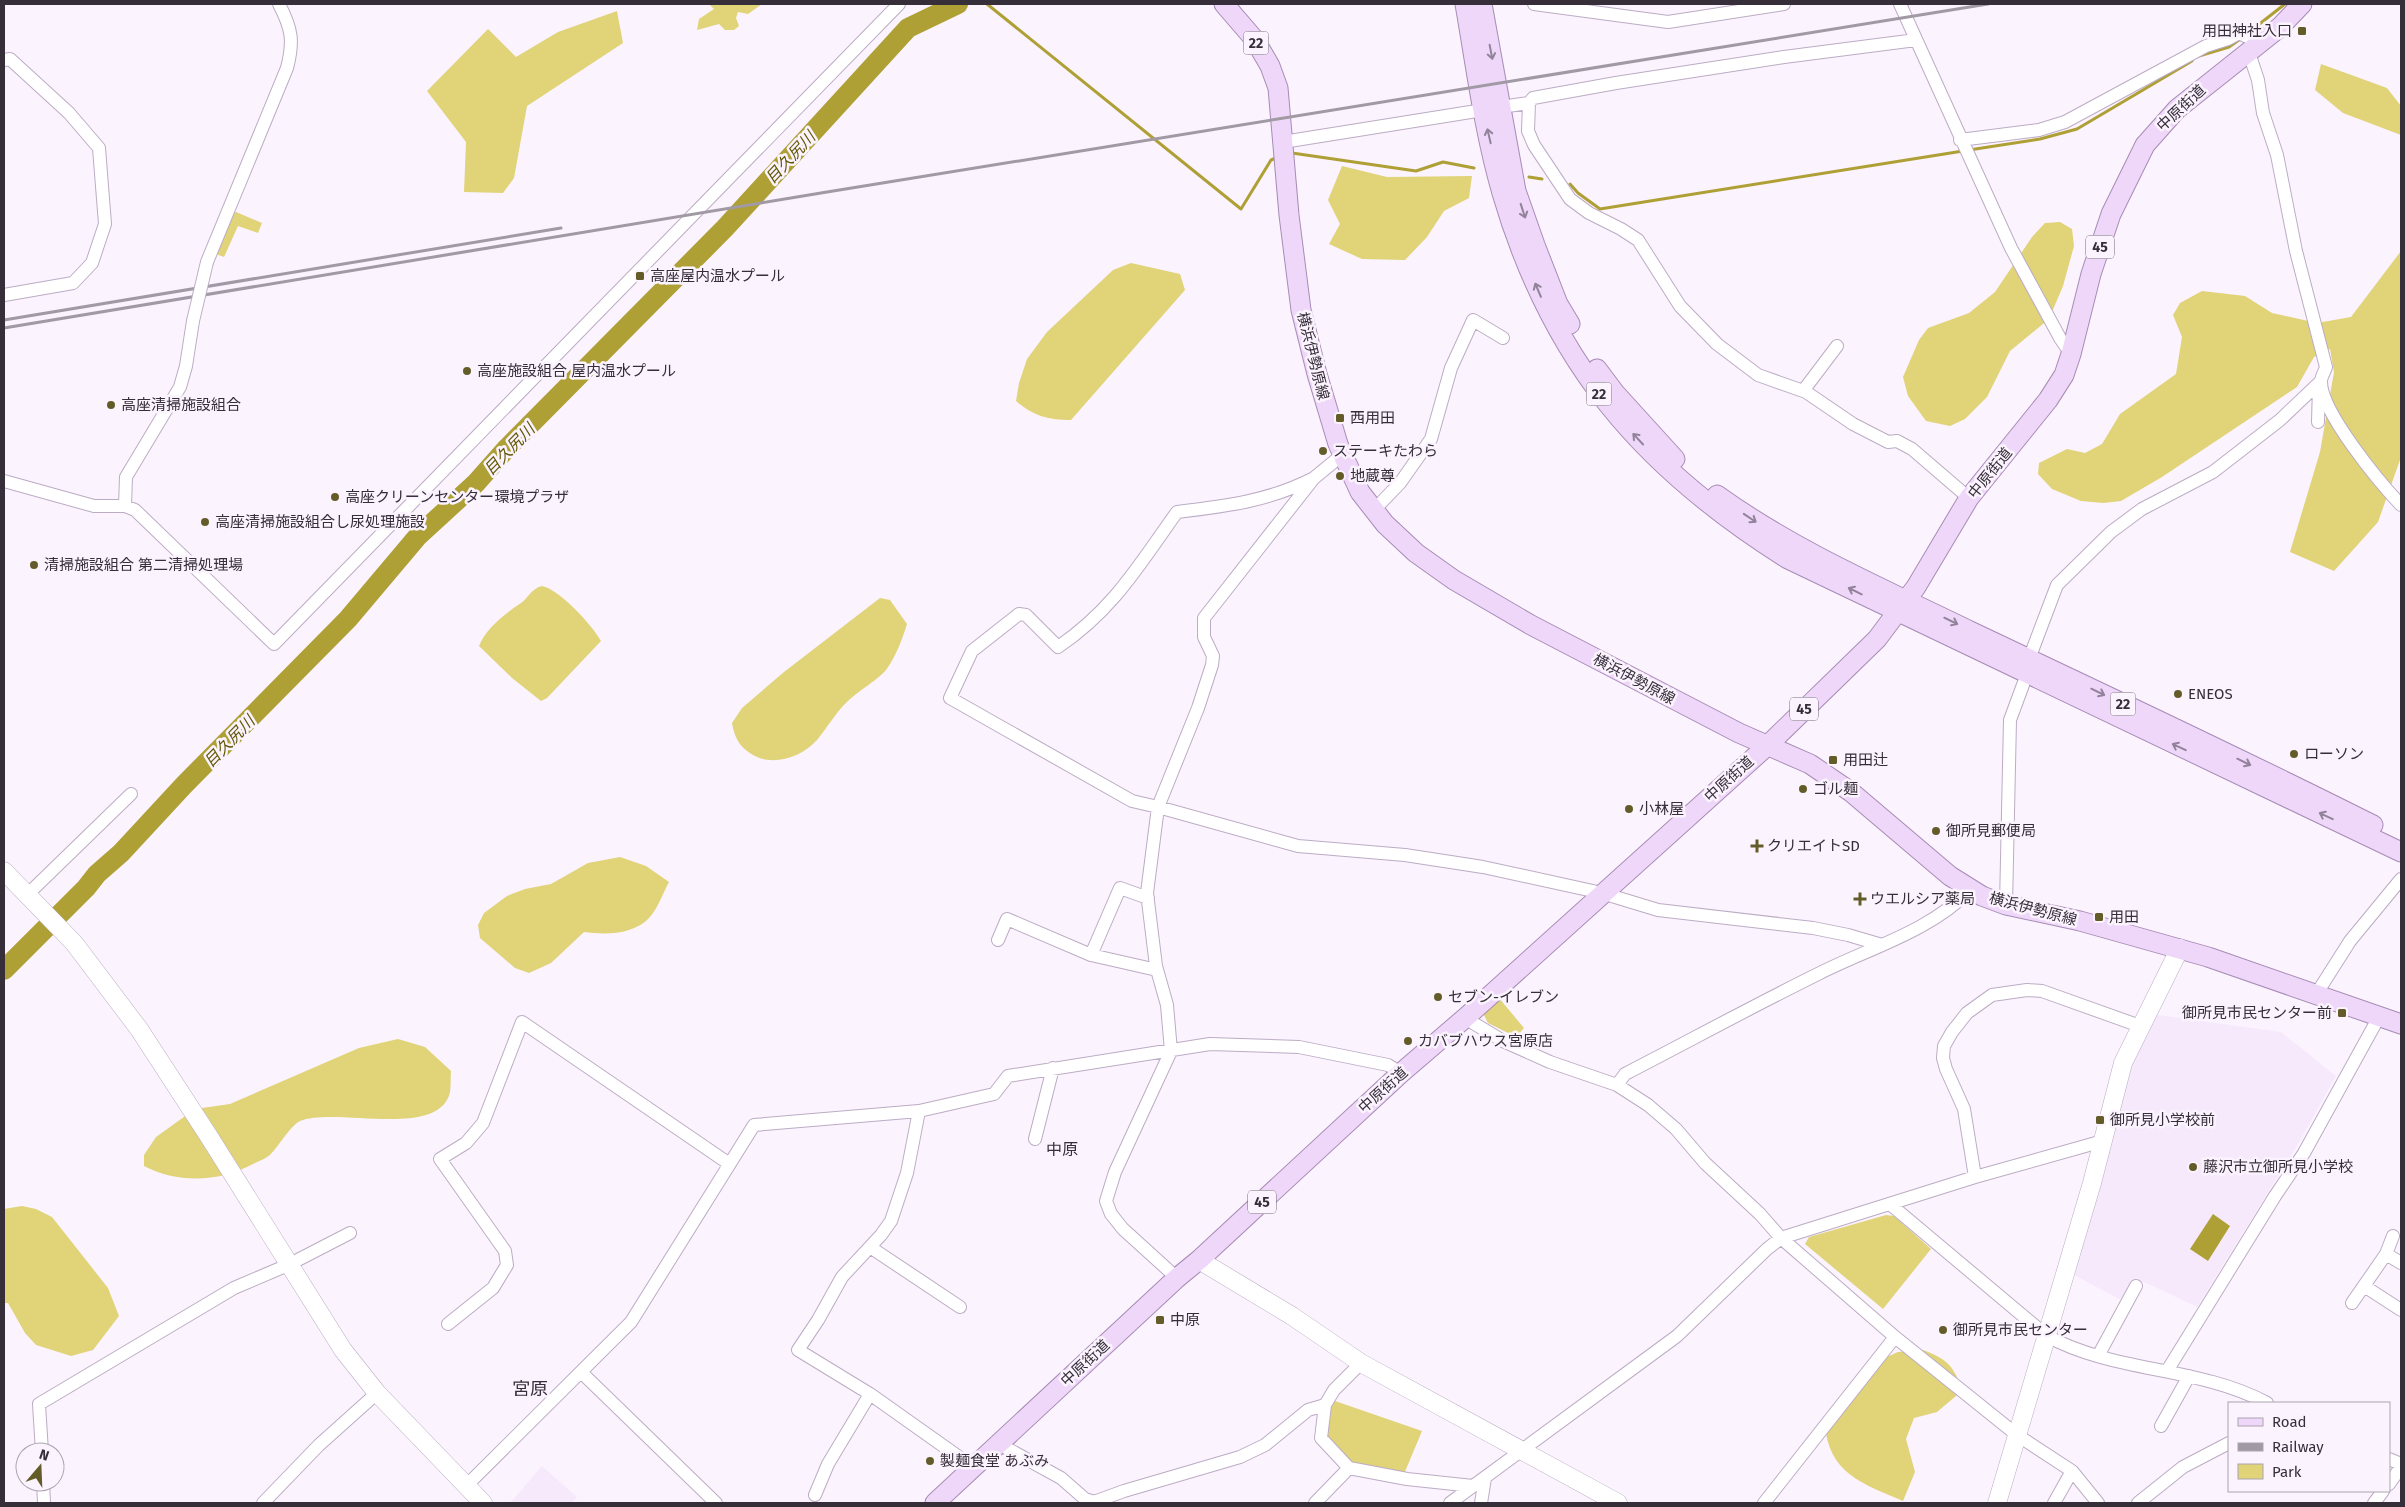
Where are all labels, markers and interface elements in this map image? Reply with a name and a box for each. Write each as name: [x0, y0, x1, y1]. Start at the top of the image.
place label: 用田神社入口: [2202, 22, 2292, 40]
marker: 用田神社入口: [2296, 25, 2308, 37]
road number: 22: [1244, 32, 1268, 54]
one-way arrow: [1486, 43, 1496, 59]
street label: 中原街道: [2153, 81, 2209, 135]
water label: 目久尻川: [762, 126, 820, 187]
one-way arrow: [1484, 128, 1493, 144]
one-way arrow: [1519, 202, 1528, 218]
road number: 45: [2086, 236, 2114, 258]
place label: 高座屋内温水プール: [650, 267, 785, 285]
marker: 高座屋内温水プール: [634, 270, 646, 282]
one-way arrow: [1533, 283, 1543, 298]
street label: 横浜伊勢原線: [1293, 310, 1333, 402]
place label: 高座施設組合 屋内温水プール: [477, 362, 676, 380]
marker: 高座施設組合 屋内温水プール: [461, 365, 473, 377]
road number: 22: [1586, 382, 1612, 406]
place label: 高座清掃施設組合: [121, 396, 241, 414]
marker: 高座清掃施設組合: [105, 399, 117, 411]
place label: 西用田: [1350, 409, 1395, 427]
marker: 西用田: [1334, 412, 1346, 424]
water label: 目久尻川: [480, 418, 540, 479]
one-way arrow: [1632, 432, 1644, 445]
place label: ステーキたわら: [1333, 442, 1438, 460]
street label: 中原街道: [1964, 444, 2016, 502]
marker: ステーキたわら: [1317, 445, 1329, 457]
place label: 地蔵尊: [1350, 467, 1395, 485]
marker: 地蔵尊: [1334, 470, 1346, 482]
place label: 高座クリーンセンター環境プラザ: [345, 488, 569, 506]
marker: 高座クリーンセンター環境プラザ: [329, 491, 341, 503]
place label: 高座清掃施設組合し尿処理施設: [215, 513, 425, 531]
one-way arrow: [1742, 513, 1756, 523]
marker: 高座清掃施設組合し尿処理施設: [199, 516, 211, 528]
place label: 清掃施設組合 第二清掃処理場: [44, 556, 243, 574]
marker: 清掃施設組合 第二清掃処理場: [28, 559, 40, 571]
one-way arrow: [1848, 586, 1863, 595]
one-way arrow: [1944, 617, 1959, 627]
street label: 横浜伊勢原線: [1590, 650, 1678, 708]
place label: ENEOS: [2188, 685, 2233, 703]
one-way arrow: [2090, 688, 2105, 697]
marker: ENEOS: [2172, 688, 2184, 700]
road number: 22: [2110, 692, 2136, 716]
road number: 45: [1790, 698, 1818, 721]
water label: 目久尻川: [200, 710, 260, 771]
one-way arrow: [2172, 742, 2187, 751]
place label: ローソン: [2304, 745, 2364, 763]
marker: ローソン: [2288, 748, 2300, 760]
place label: 用田辻: [1843, 751, 1888, 769]
street label: 中原街道: [1701, 752, 1757, 806]
marker: 用田辻: [1827, 754, 1839, 766]
one-way arrow: [2236, 758, 2251, 768]
place label: ゴル麺: [1813, 780, 1858, 798]
marker: ゴル麺: [1797, 783, 1809, 795]
place label: 小林屋: [1639, 800, 1684, 818]
marker: 小林屋: [1623, 803, 1635, 815]
one-way arrow: [2319, 811, 2334, 821]
place label: 御所見郵便局: [1946, 822, 2036, 840]
marker: 御所見郵便局: [1930, 825, 1942, 837]
place label: クリエイトSD: [1767, 837, 1860, 855]
marker: クリエイトSD: [1751, 840, 1763, 852]
street label: 横浜伊勢原線: [1987, 889, 2079, 929]
place label: ウエルシア薬局: [1870, 890, 1975, 908]
marker: ウエルシア薬局: [1854, 893, 1866, 905]
place label: 用田: [2109, 908, 2139, 926]
marker: 用田: [2093, 911, 2105, 923]
place label: セブン-イレブン: [1448, 988, 1559, 1006]
marker: セブン-イレブン: [1432, 991, 1444, 1003]
place label: 御所見市民センター前: [2182, 1004, 2332, 1022]
marker: 御所見市民センター前: [2336, 1007, 2348, 1019]
place label: カバブハウス宮原店: [1418, 1032, 1553, 1050]
marker: カバブハウス宮原店: [1402, 1035, 1414, 1047]
street label: 中原街道: [1355, 1063, 1411, 1117]
place label: 御所見小学校前: [2110, 1111, 2215, 1129]
marker: 御所見小学校前: [2094, 1114, 2106, 1126]
district label: 中原: [1046, 1140, 1078, 1159]
place label: 藤沢市立御所見小学校: [2203, 1158, 2353, 1176]
marker: 藤沢市立御所見小学校: [2187, 1161, 2199, 1173]
road number: 45: [1248, 1190, 1276, 1214]
place label: 中原: [1170, 1311, 1200, 1329]
marker: 中原: [1154, 1314, 1166, 1326]
place label: 御所見市民センター: [1953, 1321, 2088, 1339]
marker: 御所見市民センター: [1937, 1324, 1949, 1336]
street label: 中原街道: [1057, 1336, 1113, 1390]
district label: 宮原: [512, 1378, 548, 1400]
legend: [2228, 1402, 2390, 1492]
text: Road: [2272, 1413, 2307, 1431]
text: Railway: [2272, 1438, 2324, 1456]
north arrow: [15, 1442, 65, 1492]
text: N: [37, 1446, 51, 1465]
place label: 製麺食堂 あぶみ: [940, 1452, 1049, 1470]
marker: 製麺食堂 あぶみ: [924, 1455, 936, 1467]
text: Park: [2272, 1463, 2302, 1481]

